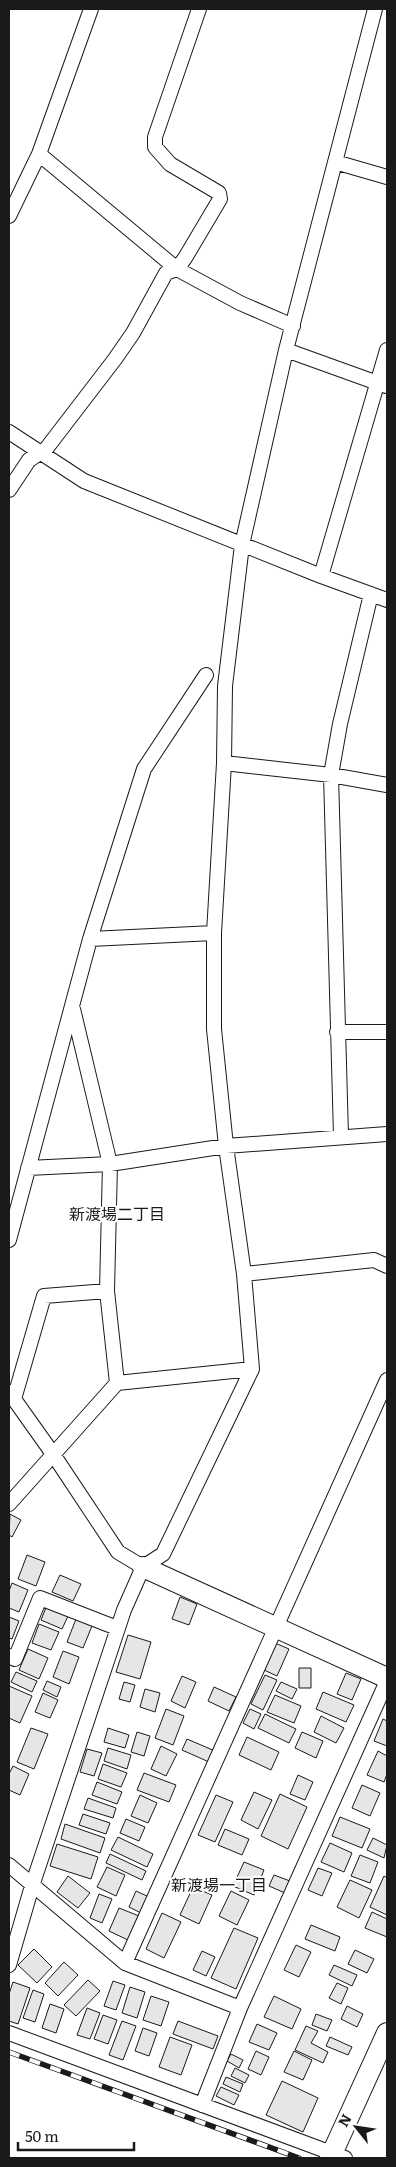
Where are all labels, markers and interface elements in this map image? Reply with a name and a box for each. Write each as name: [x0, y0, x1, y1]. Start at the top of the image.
district label: 新渡場二丁目: [69, 1201, 165, 1225]
district label: 新渡場一丁目: [171, 1872, 267, 1896]
north arrow: [331, 2102, 381, 2152]
text: N: [332, 2110, 356, 2130]
scale bar: [18, 2120, 134, 2152]
text: 50 m: [25, 2124, 59, 2147]

